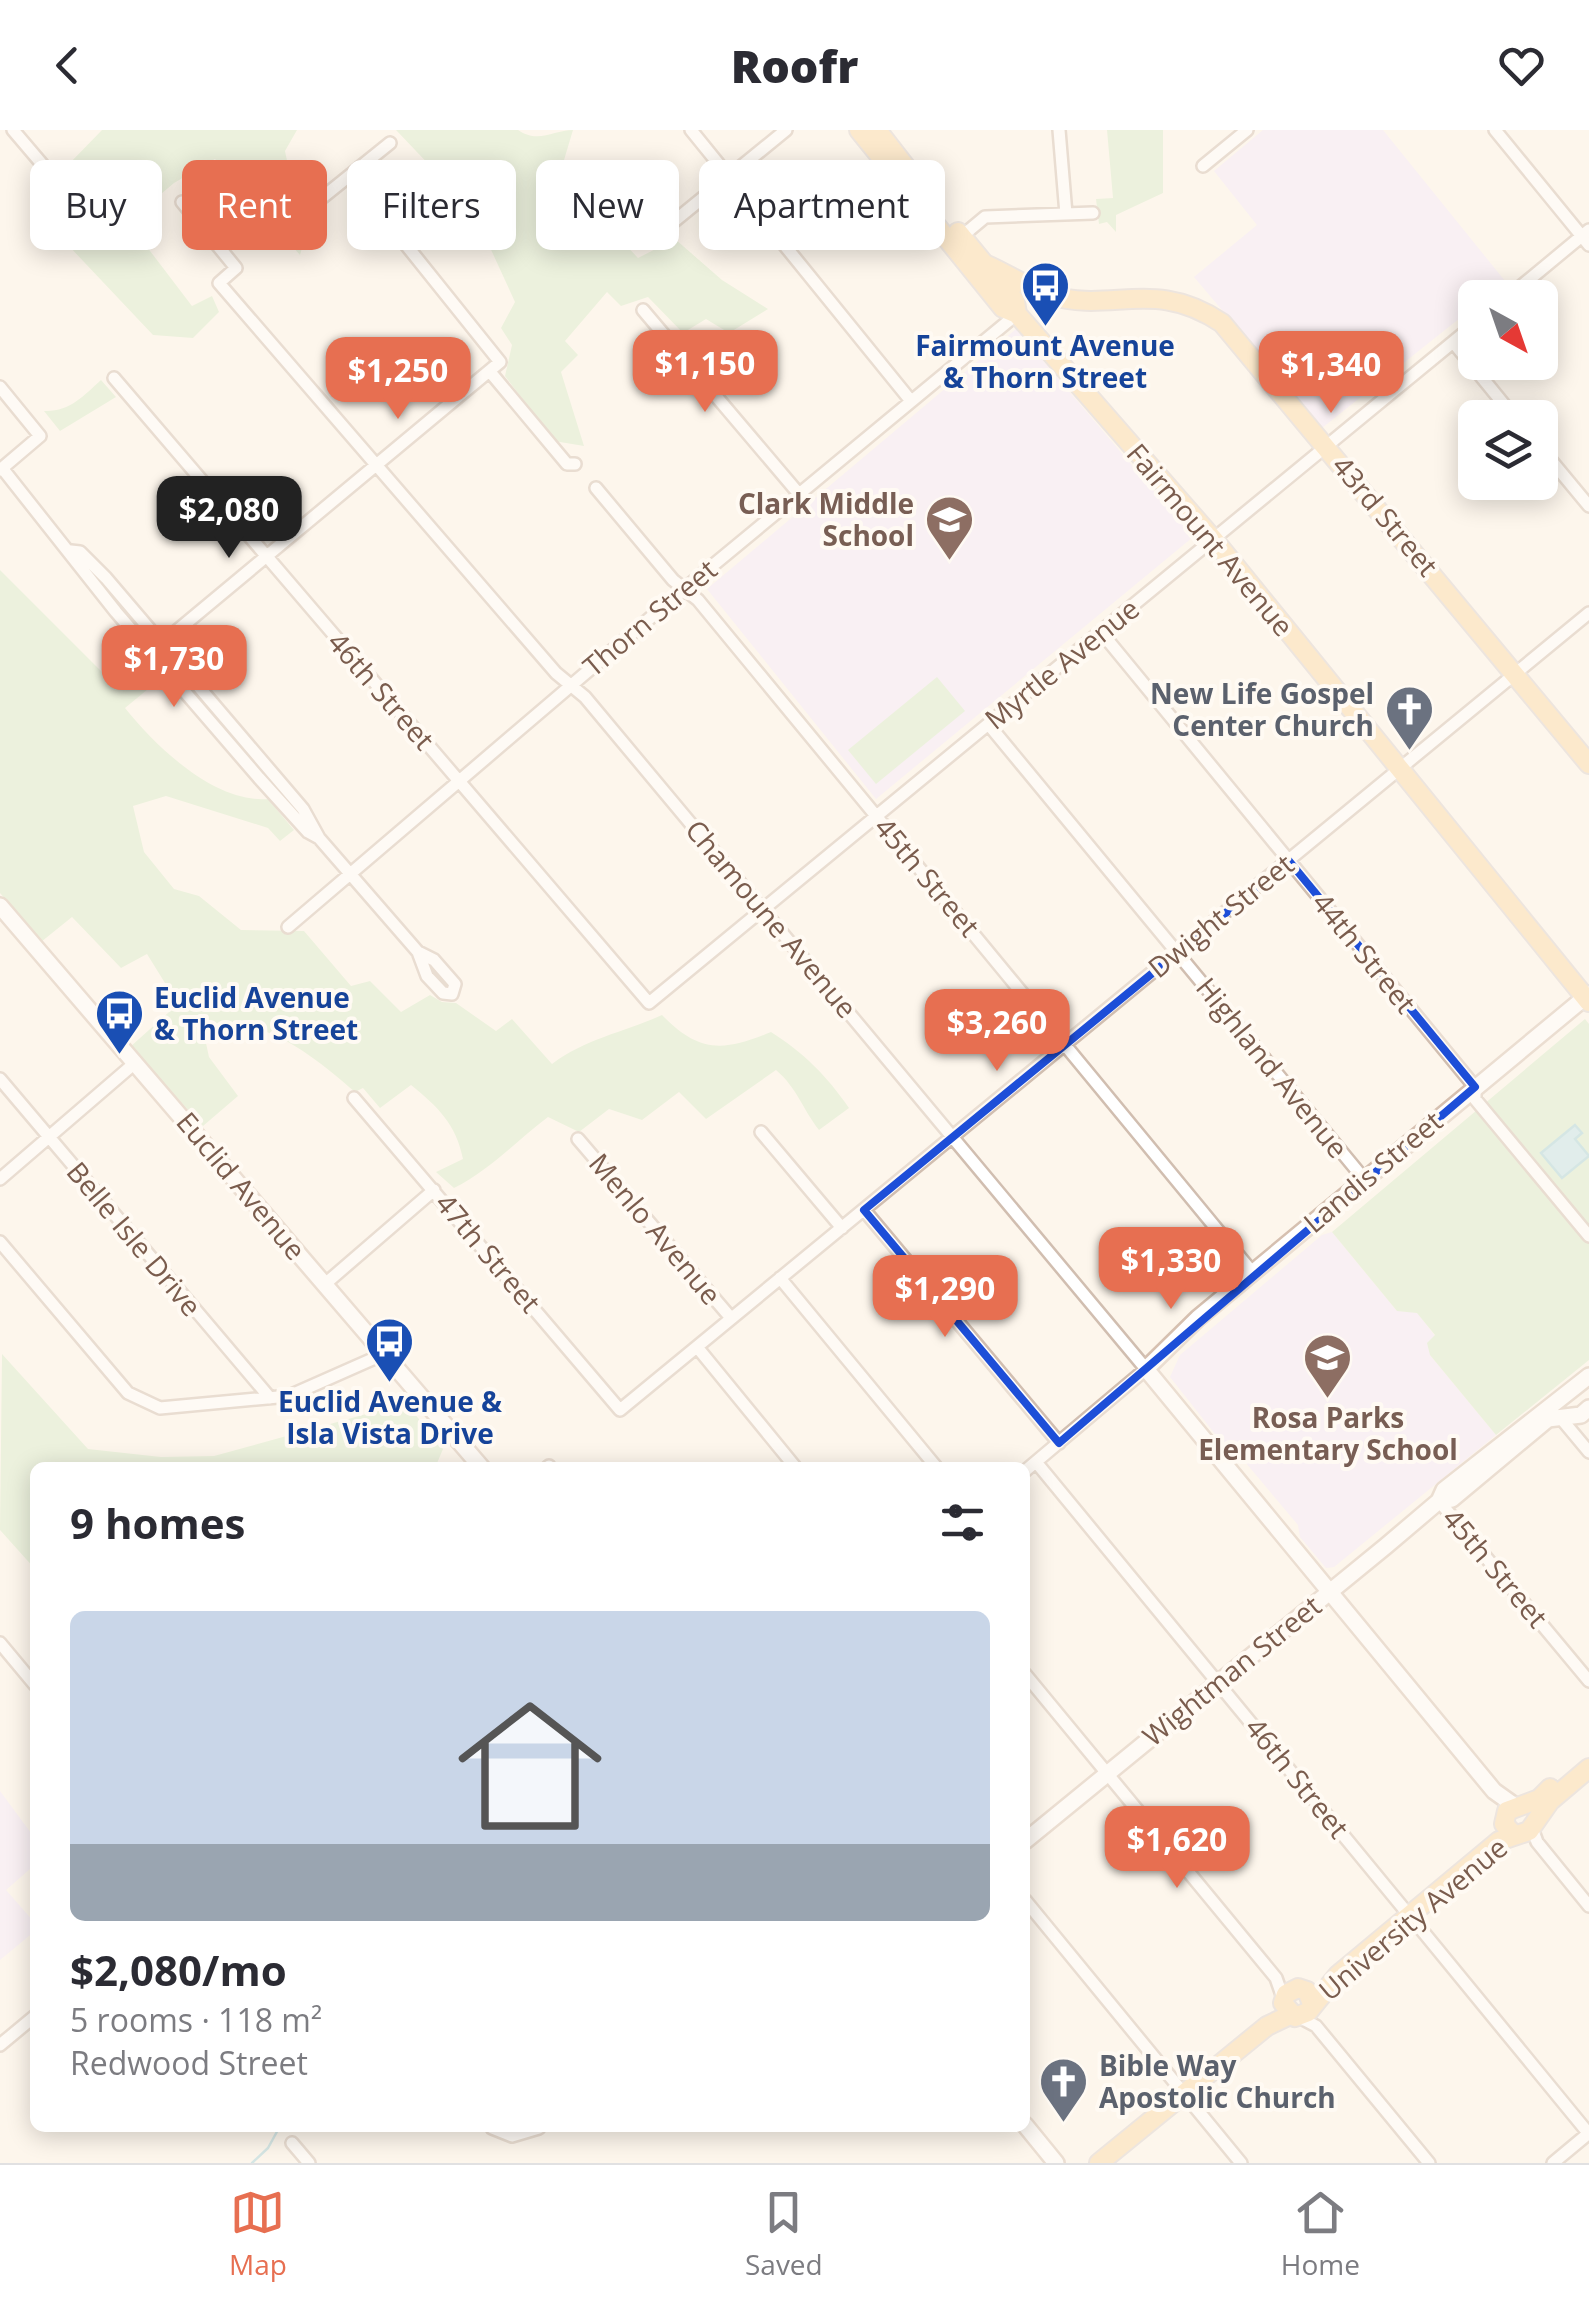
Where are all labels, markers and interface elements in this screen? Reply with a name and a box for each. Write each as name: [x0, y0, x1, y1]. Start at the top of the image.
text: Roofr: [731, 35, 858, 96]
icon: back: [40, 38, 95, 93]
icon: heart: [1494, 38, 1549, 93]
chip: Buy: [30, 160, 162, 250]
chip: Rent: [182, 160, 327, 250]
chip: Filters: [347, 160, 516, 250]
chip: New: [536, 160, 679, 250]
chip: Apartment: [699, 160, 945, 250]
bus stop icon: Fairmount Avenue & Thorn Street: [1019, 260, 1071, 328]
north arrow: [1458, 280, 1558, 380]
map controls: [1458, 280, 1558, 500]
place label: Fairmount Avenue & Thorn Street: [915, 326, 1175, 396]
pin: $1,150: [624, 330, 786, 415]
pin: $1,340: [1250, 331, 1412, 416]
pin: $1,250: [317, 337, 479, 422]
text: $1,150: [655, 341, 755, 384]
text: $1,340: [1281, 342, 1381, 385]
text: $1,250: [348, 348, 448, 391]
button: layers: [1458, 400, 1558, 500]
street label: Fairmount Avenue: [1119, 435, 1303, 644]
street label: 43rd Street: [1324, 447, 1447, 584]
pin: $2,080: [148, 476, 310, 561]
place label: Clark Middle School: [738, 484, 914, 554]
text: $2,080: [179, 487, 279, 530]
school or university icon: Clark Middle School: [923, 494, 975, 562]
street label: Thorn Street: [575, 550, 724, 684]
street label: Myrtle Avenue: [976, 589, 1146, 737]
street label: 46th Street: [320, 623, 444, 757]
pin: $1,730: [93, 625, 255, 710]
text: $1,730: [124, 636, 224, 679]
place label: New Life Gospel Center Church: [1150, 674, 1374, 744]
church icon: New Life Gospel Center Church: [1383, 684, 1435, 752]
street label: 45th Street: [867, 809, 989, 944]
street label: Chamoune Avenue: [678, 811, 866, 1026]
street label: Dwight Street: [1140, 845, 1301, 986]
street label: 44th Street: [1304, 884, 1425, 1021]
street label: Highland Avenue: [1188, 969, 1357, 1166]
place label: Euclid Avenue & Thorn Street: [154, 978, 358, 1048]
bus stop icon: Euclid Avenue & Thorn Street: [93, 988, 145, 1056]
pin: $3,260: [916, 989, 1078, 1074]
text: $3,260: [947, 1000, 1047, 1043]
street label: Landis Street: [1295, 1102, 1450, 1241]
street label: Euclid Avenue: [169, 1103, 315, 1267]
street label: Menlo Avenue: [581, 1145, 730, 1312]
street label: Belle Isle Drive: [59, 1153, 211, 1324]
street label: 47th Street: [428, 1185, 550, 1320]
pin: $1,330: [1090, 1227, 1252, 1312]
text: $1,330: [1121, 1238, 1221, 1281]
pin: $1,290: [864, 1255, 1026, 1340]
text: $1,290: [895, 1266, 995, 1309]
bus stop icon: Euclid Avenue & Isla Vista Drive: [364, 1316, 416, 1384]
school or university icon: Rosa Parks Elementary School: [1302, 1332, 1354, 1400]
place label: Euclid Avenue & Isla Vista Drive: [278, 1382, 502, 1452]
place label: Rosa Parks Elementary School: [1198, 1398, 1458, 1468]
text: 9 homes: [70, 1494, 245, 1551]
icon: filters: [935, 1495, 990, 1550]
street label: 45th Street: [1435, 1500, 1557, 1635]
street label: Wightman Street: [1134, 1586, 1329, 1754]
icon: home: [440, 1676, 620, 1856]
street label: 46th Street: [1237, 1709, 1358, 1846]
pin: $1,620: [1096, 1806, 1258, 1891]
text: $1,620: [1127, 1817, 1227, 1860]
street label: University Avenue: [1310, 1828, 1515, 2008]
text: $2,080/mo: [70, 1941, 287, 1998]
text: 5 rooms · 118 m²: [70, 1998, 322, 2041]
text: Redwood Street: [70, 2041, 308, 2084]
place label: Bible Way Apostolic Church: [1099, 2046, 1336, 2116]
church icon: Bible Way Apostolic Church: [1038, 2056, 1090, 2124]
tab: Map: [229, 2185, 287, 2283]
tab: Saved: [745, 2185, 823, 2283]
tab: Home: [1281, 2185, 1360, 2283]

